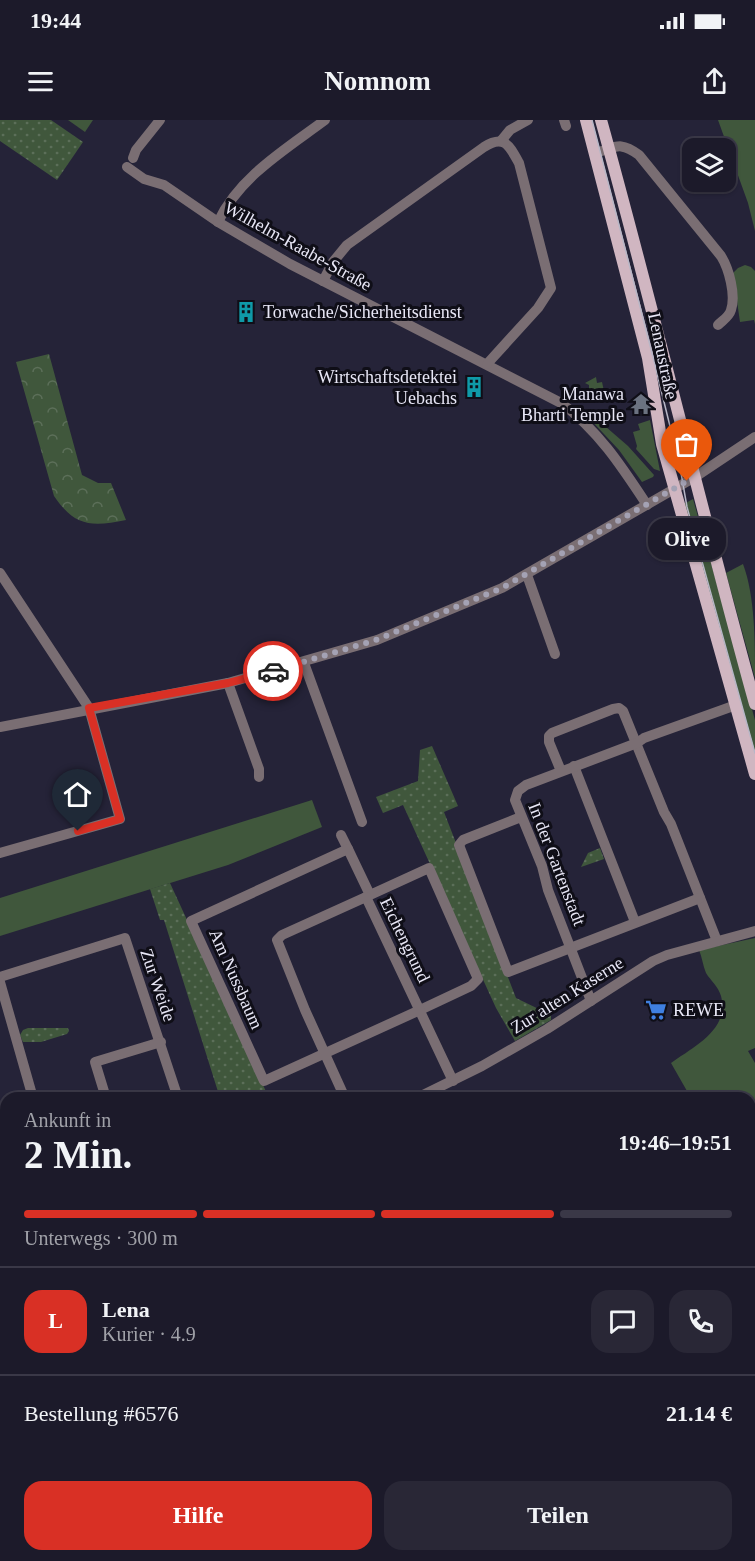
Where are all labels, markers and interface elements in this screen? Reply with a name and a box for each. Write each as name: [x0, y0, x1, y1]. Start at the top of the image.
text: 19:44: [30, 8, 81, 33]
icon: menu: [24, 65, 57, 98]
icon: share: [698, 65, 731, 98]
text: Nomnom: [324, 66, 431, 96]
map controls: [682, 138, 736, 192]
button: layers: [682, 138, 736, 192]
street label: Wilhelm-Raabe-Straße: [221, 197, 375, 295]
building icon: Torwache/Sicherheitsdienst: [234, 300, 258, 324]
place label: Torwache/Sicherheitsdienst: [263, 302, 462, 322]
street label: Lenaustraße: [644, 311, 682, 401]
place label: Wirtschaftsdetektei Uebachs: [318, 367, 457, 408]
building icon: Wirtschaftsdetektei Uebachs: [462, 375, 486, 399]
place label: Manawa Bharti Temple: [521, 384, 624, 425]
temple icon: Manawa Bharti Temple: [629, 392, 653, 416]
pin: [661, 419, 712, 481]
icon: bag: [670, 428, 703, 461]
callout: Olive: [648, 517, 726, 559]
text: Olive: [664, 528, 710, 550]
courier: [243, 641, 303, 701]
icon: car: [257, 655, 290, 688]
pin: [52, 769, 103, 831]
icon: home: [61, 778, 94, 811]
street label: In der Gartenstadt: [524, 800, 590, 928]
street label: Eichengrund: [376, 894, 434, 986]
street label: Am Nussbaum: [205, 926, 267, 1032]
street label: Zur Weide: [136, 946, 180, 1024]
street label: Zur alten Kaserne: [507, 952, 627, 1038]
supermarket icon: REWE: [644, 998, 668, 1022]
place label: REWE: [673, 1000, 724, 1020]
text: Ankunft in: [24, 1109, 111, 1131]
text: 19:46–19:51: [618, 1130, 732, 1155]
text: 2 Min.: [24, 1133, 132, 1176]
text: Unterwegs · 300 m: [24, 1227, 178, 1249]
button: chat: [591, 1290, 654, 1353]
button: phone: [669, 1290, 732, 1353]
text: Lena: [102, 1297, 150, 1322]
text: L: [48, 1308, 63, 1333]
text: Kurier · 4.9: [102, 1323, 196, 1345]
text: Bestellung #6576: [24, 1401, 179, 1426]
text: 21.14 €: [666, 1401, 732, 1426]
button: Hilfe: [24, 1481, 372, 1550]
button: Teilen: [384, 1481, 732, 1550]

